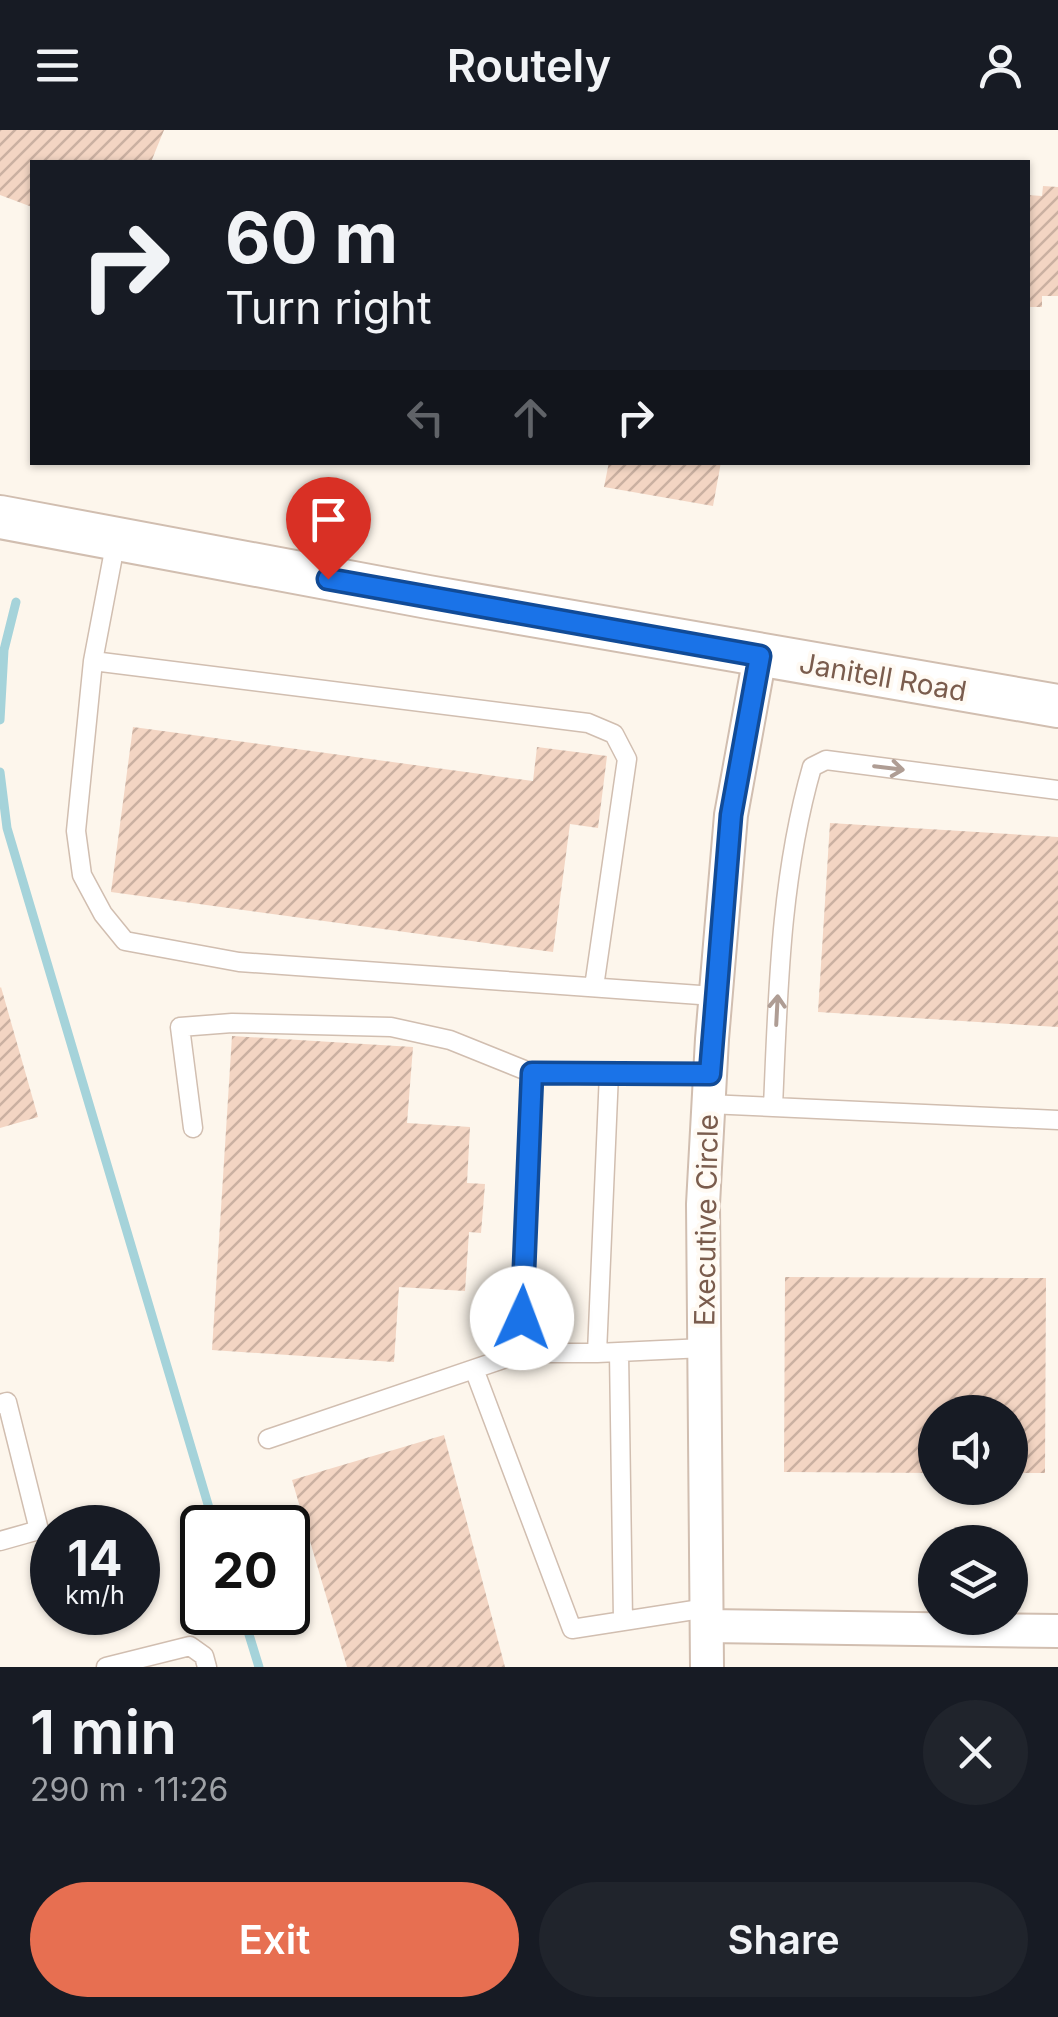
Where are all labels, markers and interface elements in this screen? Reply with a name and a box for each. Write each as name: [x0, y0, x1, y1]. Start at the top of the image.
icon: menu: [30, 38, 85, 93]
text: Routely: [447, 38, 611, 93]
icon: person: [973, 38, 1028, 93]
text: 60 m: [225, 195, 398, 280]
icon: right: [60, 200, 190, 330]
text: Turn right: [225, 280, 432, 335]
icon: left: [398, 390, 453, 445]
icon: ahead: [503, 390, 558, 445]
icon: right: [608, 390, 663, 445]
pin: [286, 477, 371, 580]
icon: arrive: [301, 492, 356, 547]
street label: Janitell Road: [797, 646, 969, 708]
one-way arrow: [872, 759, 905, 778]
one-way arrow: [768, 994, 787, 1026]
street label: Executive Circle: [687, 1114, 725, 1326]
position arrow: [470, 1266, 574, 1370]
map controls: [918, 1395, 1028, 1635]
button: sound: [918, 1395, 1028, 1505]
speed limit sign: 20: [180, 1505, 310, 1635]
button: layers: [918, 1525, 1028, 1635]
text: 14: [67, 1528, 123, 1588]
text: km/h: [65, 1580, 125, 1610]
text: 1 min: [30, 1696, 177, 1768]
button: close: [923, 1700, 1028, 1805]
text: 290 m · 11:26: [30, 1770, 228, 1809]
button: Exit: [30, 1882, 519, 1997]
button: Share: [539, 1882, 1028, 1997]

